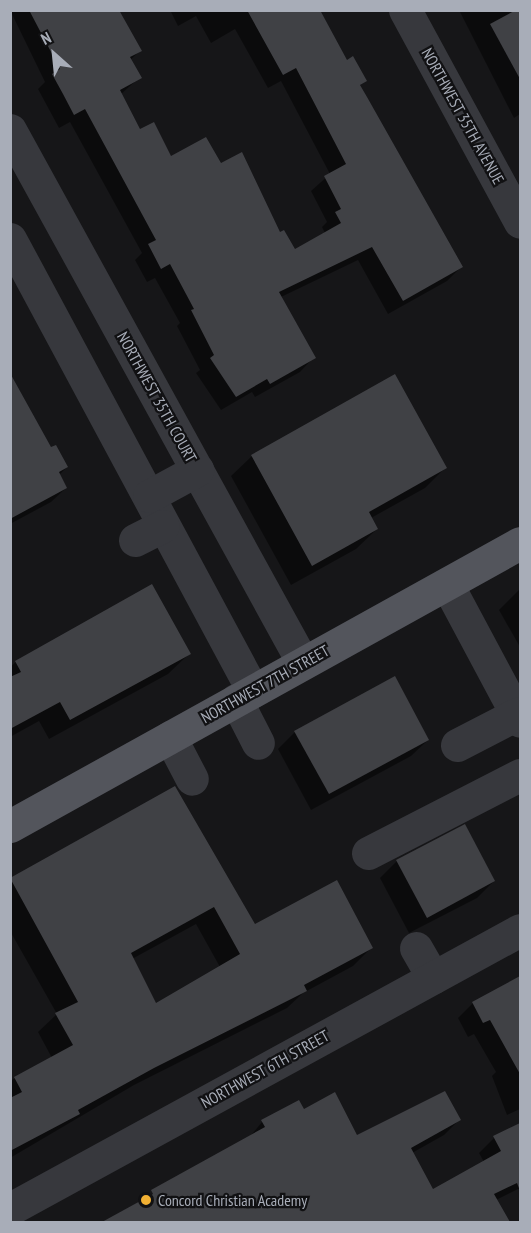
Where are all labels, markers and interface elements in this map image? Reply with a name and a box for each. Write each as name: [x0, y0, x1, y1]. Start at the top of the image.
north arrow: [24, 24, 84, 84]
text: N: [37, 27, 54, 49]
street label: NORTHWEST 35TH AVENUE: [417, 44, 509, 188]
street label: NORTHWEST 35TH COURT: [113, 328, 201, 466]
street label: NORTHWEST 7TH STREET: [197, 641, 333, 727]
street label: NORTHWEST 6TH STREET: [197, 1026, 333, 1112]
place label: Concord Christian Academy: [158, 1190, 308, 1210]
marker: Concord Christian Academy: [139, 1193, 153, 1207]

